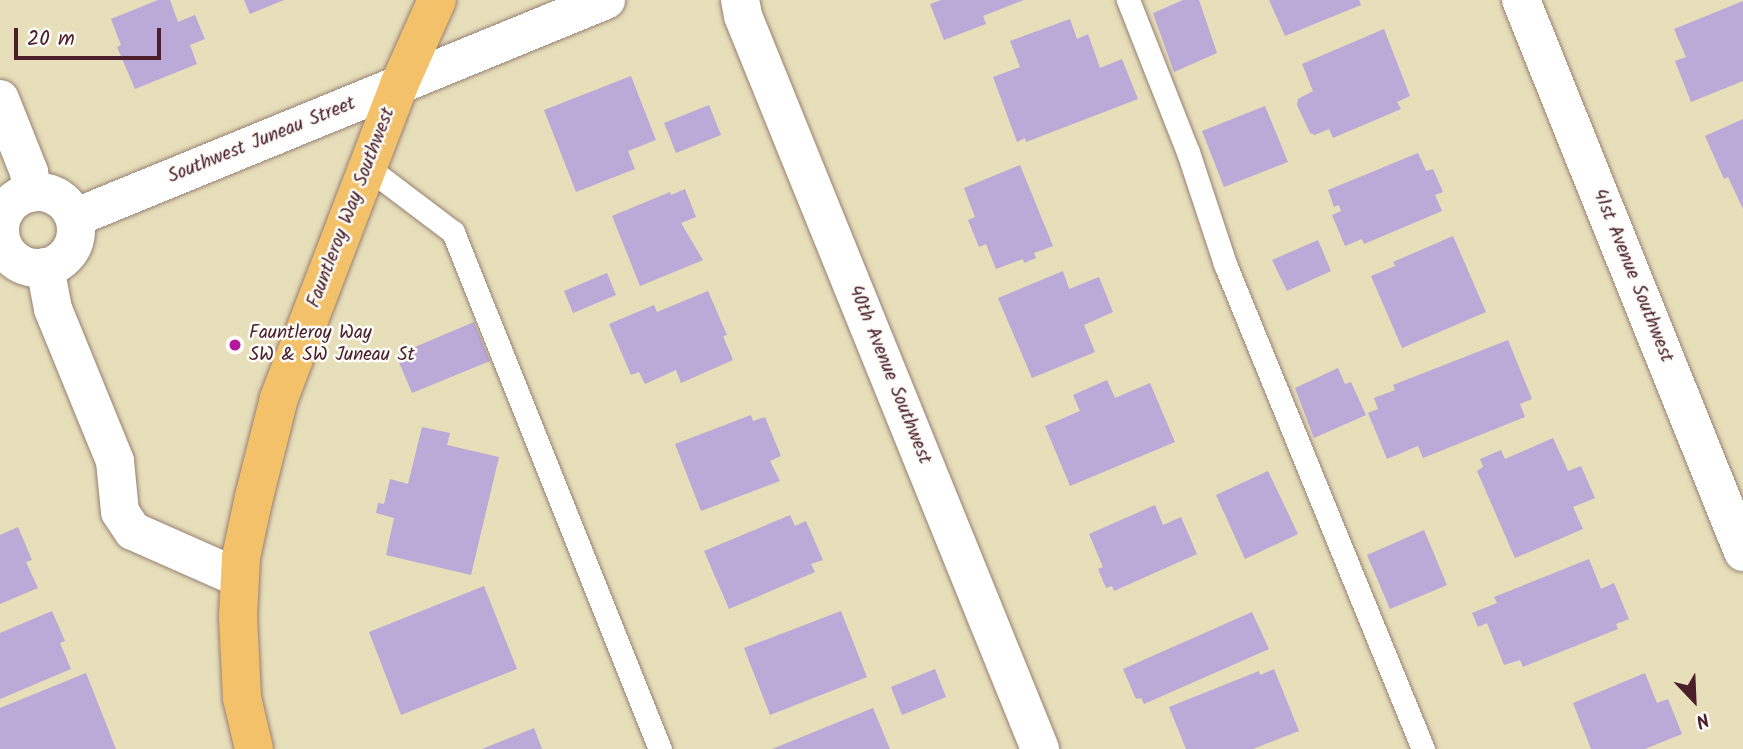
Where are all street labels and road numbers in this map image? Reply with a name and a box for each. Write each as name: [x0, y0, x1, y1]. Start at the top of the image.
street label: Southwest Juneau Street: [165, 93, 359, 189]
street label: Fauntleroy Way Southwest: [303, 105, 401, 311]
street label: 41st Avenue Southwest: [1587, 186, 1677, 366]
street label: 40th Avenue Southwest: [843, 282, 935, 468]

